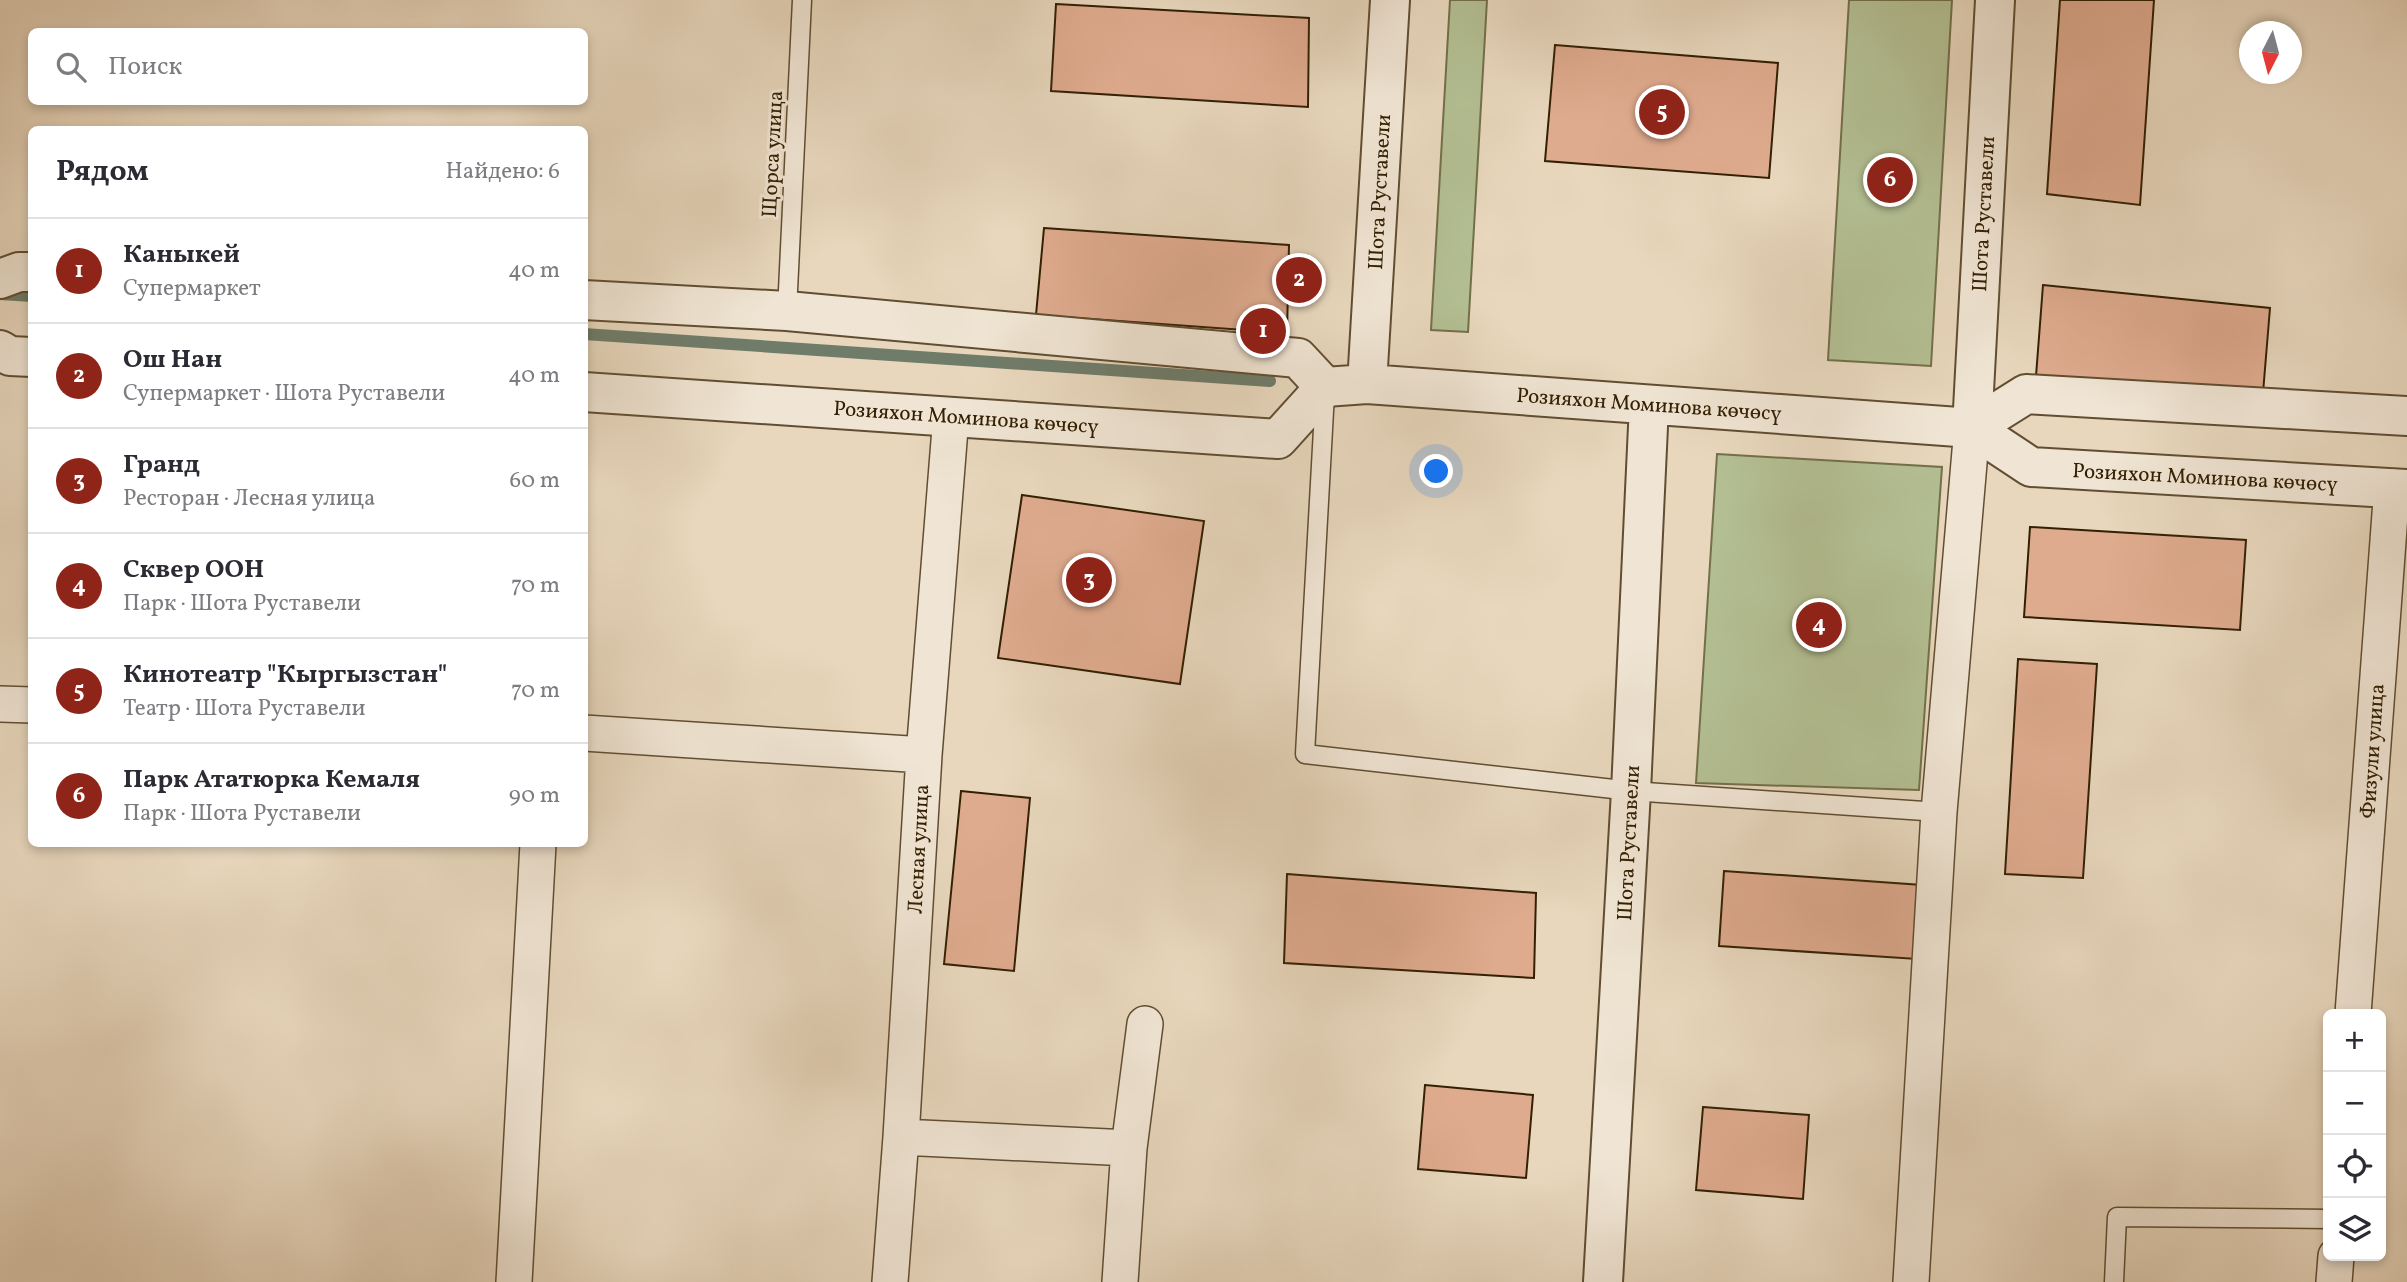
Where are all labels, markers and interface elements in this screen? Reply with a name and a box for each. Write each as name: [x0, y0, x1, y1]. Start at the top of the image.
north arrow: [2239, 21, 2302, 84]
search box: [28, 28, 588, 105]
icon: search: [52, 48, 90, 86]
text: Поиск: [108, 49, 182, 85]
pin: 5: [1639, 86, 1685, 138]
street label: Щорса улица: [756, 90, 791, 218]
street label: Шота Руставели: [1362, 113, 1399, 271]
street label: Шота Руставели: [1966, 135, 2003, 293]
text: Рядом: [56, 151, 149, 193]
pin: 6: [1867, 154, 1913, 206]
text: Найдено: 6: [445, 156, 560, 188]
text: Каныкей: [123, 237, 240, 273]
pin: 2: [1276, 254, 1322, 306]
text: 1: [74, 255, 84, 287]
text: 40 m: [508, 255, 560, 287]
text: Супермаркет: [123, 273, 261, 305]
pin: 1: [1240, 305, 1286, 357]
text: Ош Нан: [123, 342, 222, 378]
text: 2: [73, 360, 85, 392]
text: 40 m: [508, 360, 560, 392]
text: Супермаркет · Шота Руставели: [123, 378, 445, 410]
street label: Розияхон Моминова көчөсү: [1515, 382, 1783, 429]
street label: Розияхон Моминова көчөсү: [832, 395, 1100, 442]
text: Гранд: [123, 447, 200, 483]
your location: [1419, 454, 1453, 488]
street label: Розияхон Моминова көчөсү: [2071, 457, 2338, 500]
text: 3: [73, 465, 85, 497]
text: 60 m: [510, 465, 560, 497]
text: Ресторан · Лесная улица: [123, 483, 375, 515]
text: Сквер ООН: [123, 552, 264, 588]
pin: 3: [1066, 554, 1112, 606]
text: 4: [72, 570, 86, 602]
text: 70 m: [511, 570, 560, 602]
text: Парк · Шота Руставели: [123, 588, 361, 620]
pin: 4: [1796, 599, 1842, 651]
text: Кинотеатр "Кыргызстан": [123, 657, 447, 693]
text: 5: [73, 675, 85, 707]
text: 70 m: [511, 675, 560, 707]
street label: Физули улица: [2354, 683, 2393, 820]
text: Театр · Шота Руставели: [123, 693, 366, 725]
text: Парк Ататюрка Кемаля: [123, 762, 420, 798]
street label: Шота Руставели: [1611, 764, 1648, 922]
text: 6: [73, 780, 85, 812]
text: 90 m: [509, 780, 560, 812]
street label: Лесная улица: [902, 784, 937, 915]
text: Парк · Шота Руставели: [123, 798, 361, 830]
map controls: [2323, 1009, 2386, 1261]
button: +: [2323, 1009, 2386, 1072]
button: −: [2323, 1072, 2386, 1135]
button: locate: [2323, 1135, 2386, 1198]
button: layers: [2323, 1198, 2386, 1261]

